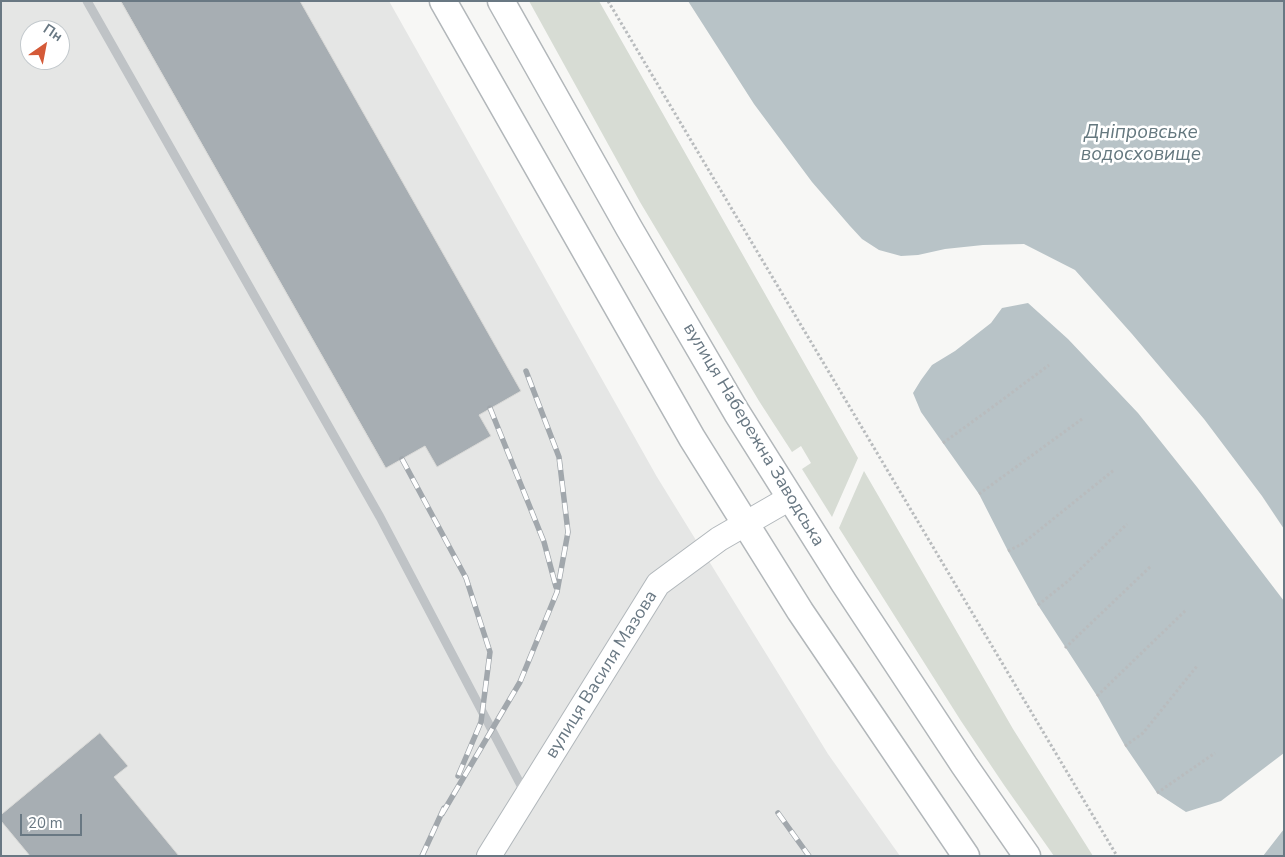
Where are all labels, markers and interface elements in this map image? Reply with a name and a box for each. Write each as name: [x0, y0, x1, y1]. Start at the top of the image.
north arrow: [20, 20, 70, 70]
text: Пн: [40, 20, 66, 46]
water label: Дніпровське водосховище: [1081, 122, 1201, 166]
street label: вулиця Набережна Заводська: [678, 319, 828, 551]
street label: вулиця Василя Мазова: [541, 587, 663, 763]
scale bar: [22, 804, 85, 836]
text: 20 m: [28, 813, 63, 833]

